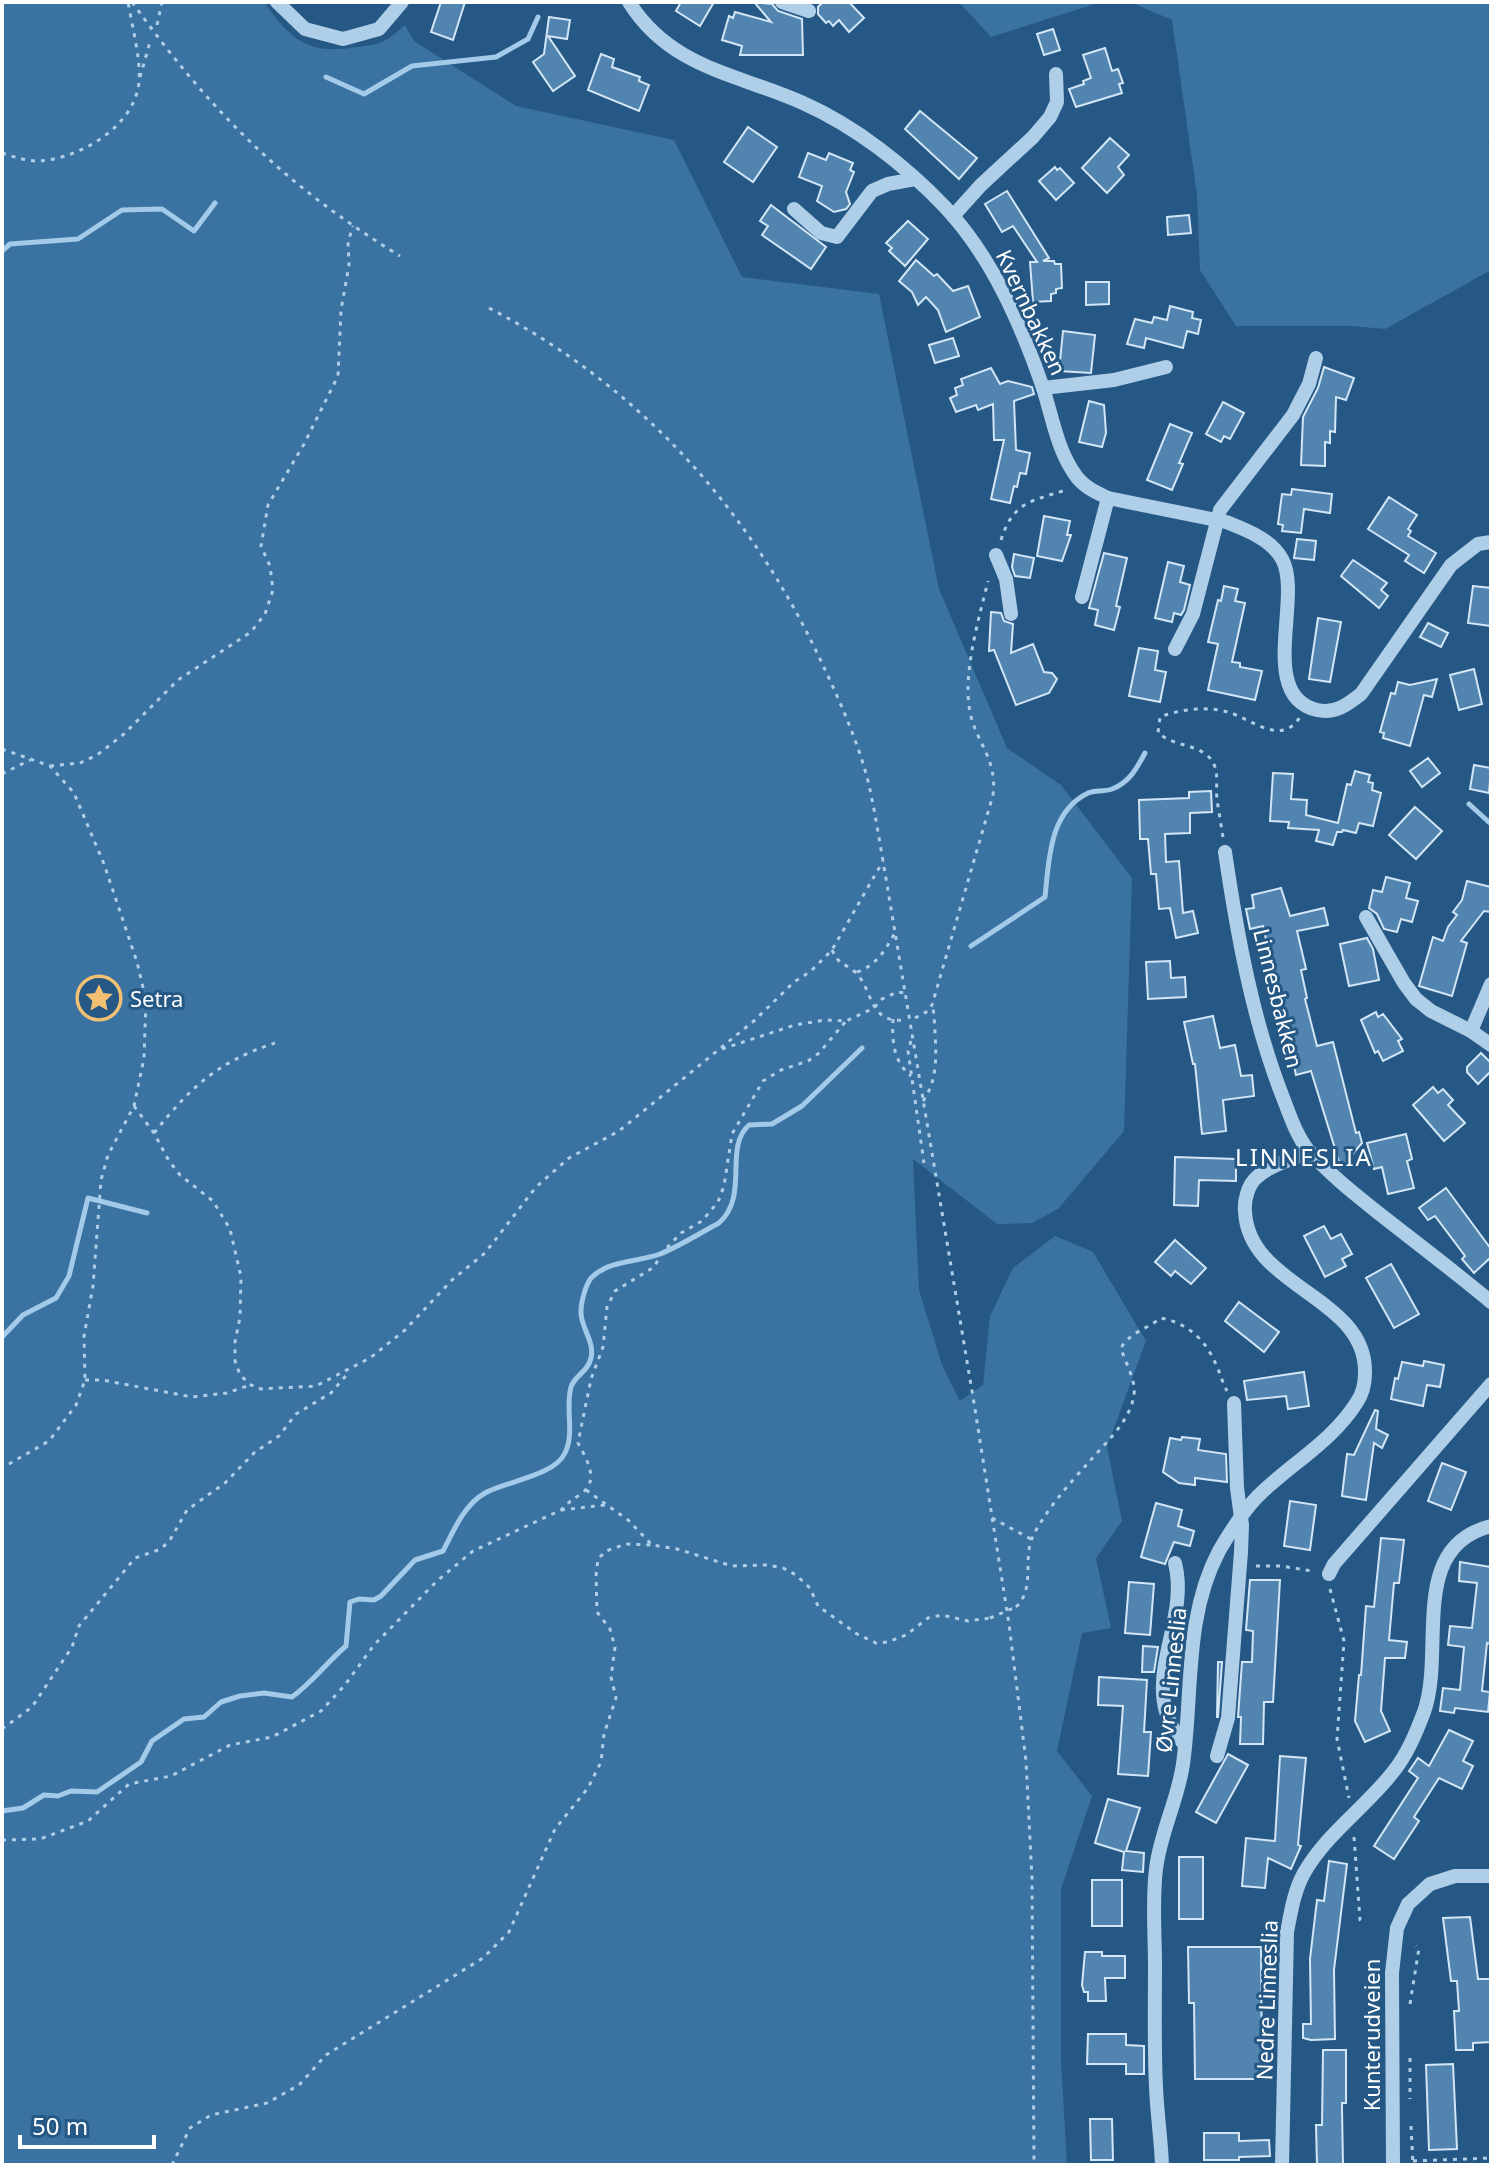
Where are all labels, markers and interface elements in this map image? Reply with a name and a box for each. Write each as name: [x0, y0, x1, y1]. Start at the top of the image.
street label: Kvernbakken: [990, 244, 1074, 380]
street label: Linnesbakken: [1247, 925, 1311, 1071]
place icon: Setra: [75, 974, 123, 1022]
place label: Setra: [130, 983, 183, 1013]
district label: LINNESLIA: [1235, 1140, 1373, 1173]
street label: Øvre Linneslia: [1147, 1606, 1193, 1754]
street label: Nedre Linneslia: [1248, 1919, 1284, 2081]
street label: Kunterudveien: [1356, 1959, 1386, 2111]
scale bar: [20, 2099, 154, 2149]
text: 50 m: [32, 2109, 88, 2142]

